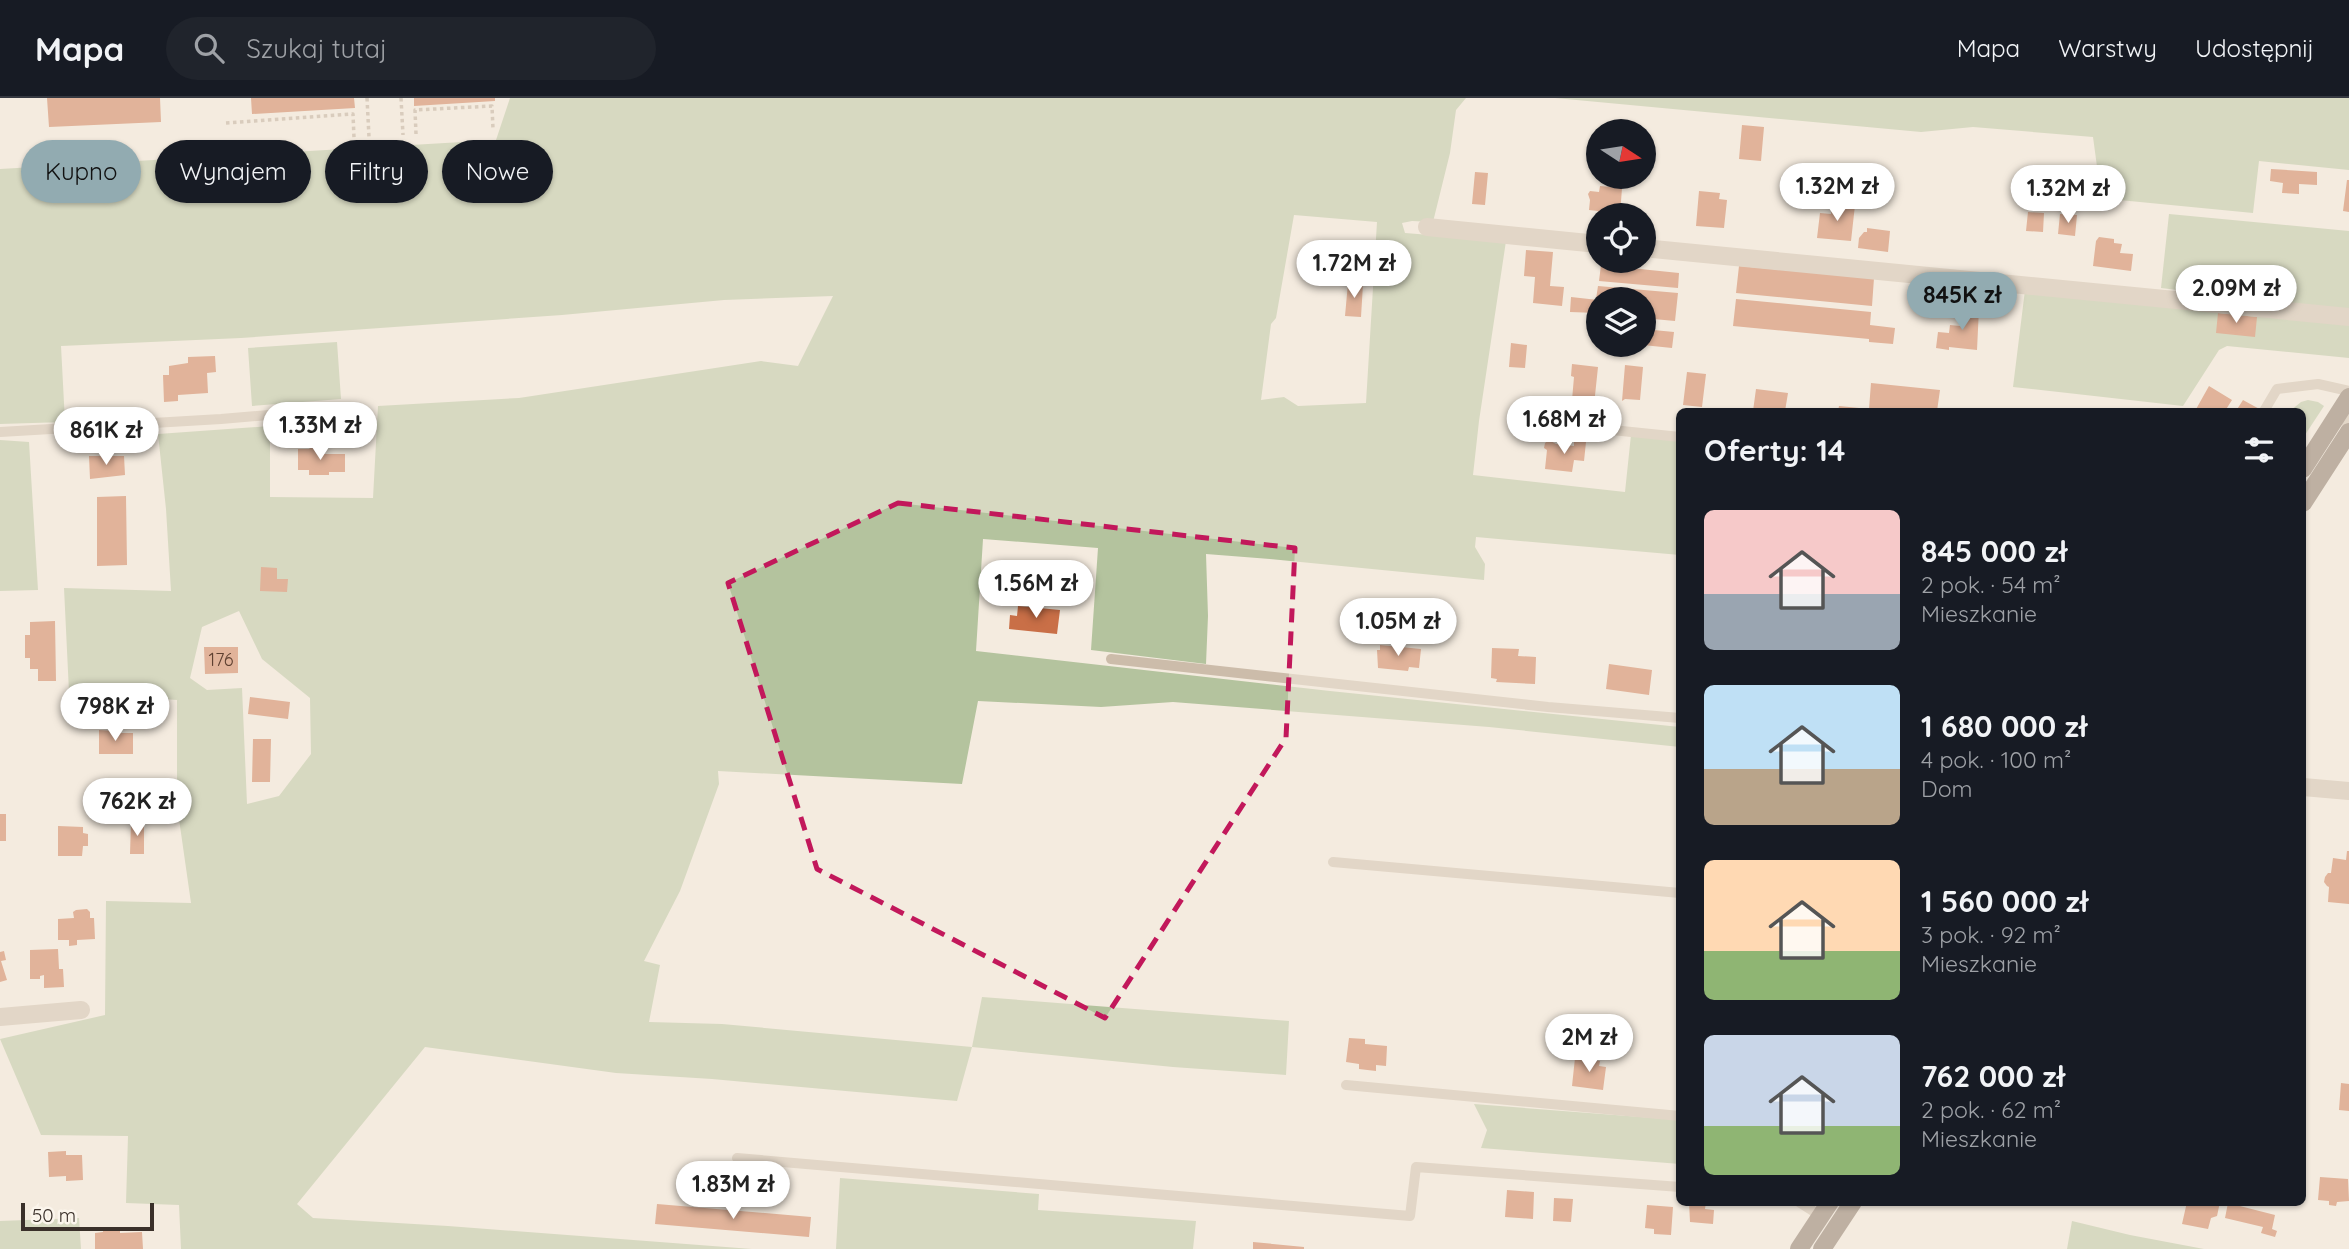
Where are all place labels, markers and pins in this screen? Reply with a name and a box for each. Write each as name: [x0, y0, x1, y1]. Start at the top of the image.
pin: 1.32M zł: [1765, 164, 1909, 223]
pin: 1.32M zł: [1996, 166, 2140, 225]
pin: 1.72M zł: [1282, 240, 1426, 300]
pin: 2.09M zł: [2164, 266, 2308, 325]
pin: 845K zł: [1897, 272, 2027, 332]
pin: 1.68M zł: [1492, 396, 1636, 456]
pin: 1.33M zł: [248, 402, 392, 462]
pin: 861K zł: [41, 408, 171, 467]
pin: 1.56M zł: [964, 560, 1108, 620]
pin: 1.05M zł: [1326, 598, 1470, 658]
pin: 798K zł: [50, 684, 180, 743]
pin: 762K zł: [72, 778, 202, 838]
pin: 2M zł: [1540, 1014, 1638, 1074]
pin: 1.83M zł: [661, 1162, 805, 1221]

